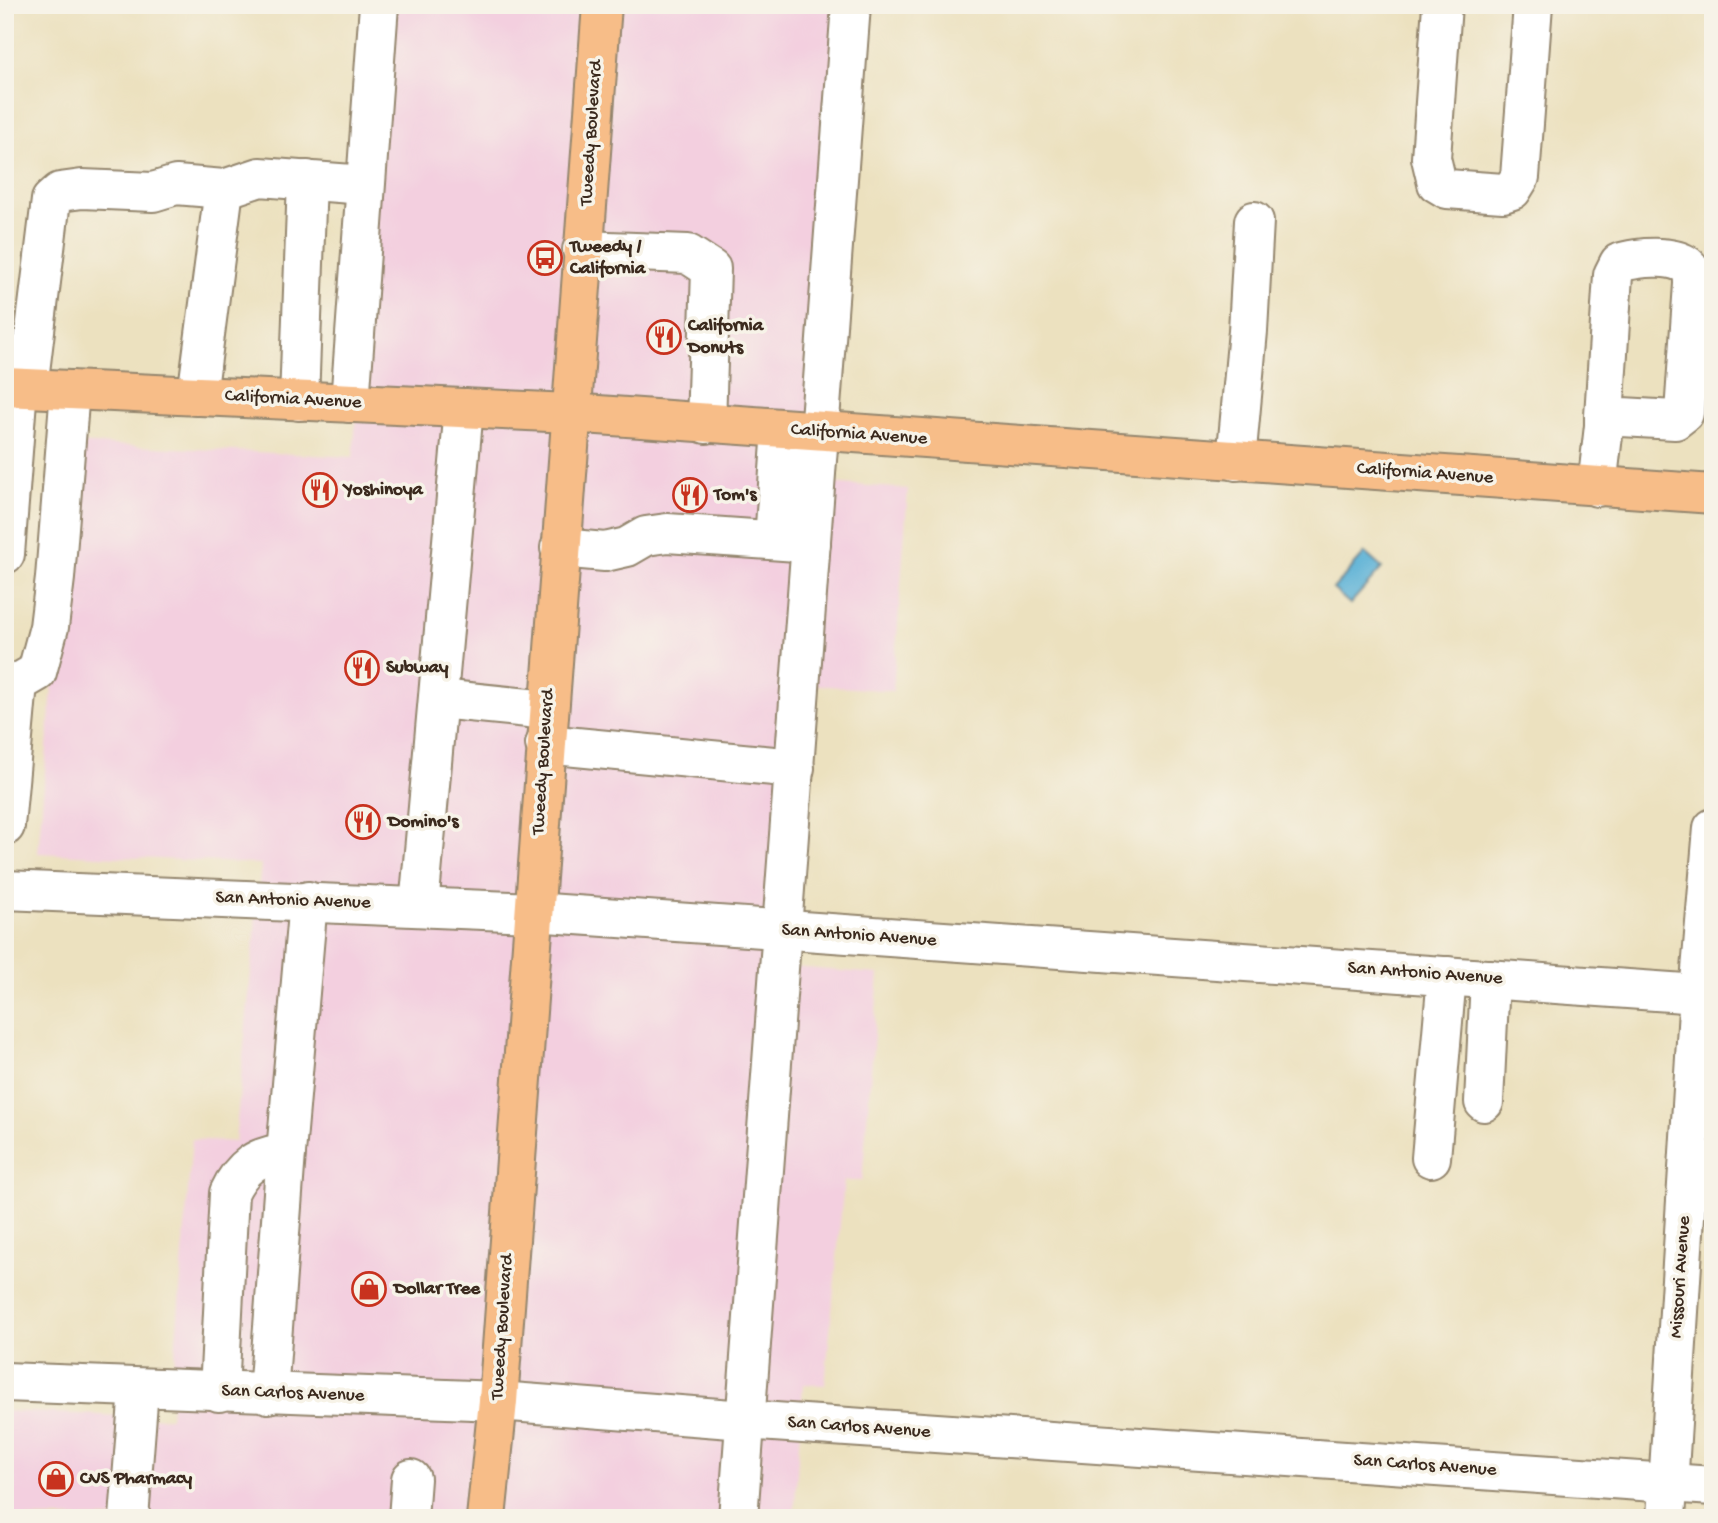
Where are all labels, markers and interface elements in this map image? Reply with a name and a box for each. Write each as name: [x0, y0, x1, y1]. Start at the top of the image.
street label: Tweedy Boulevard: [575, 58, 609, 208]
place label: Tweedy / California: [568, 236, 647, 281]
bus stop icon: Tweedy / California: [526, 239, 564, 277]
place label: California Donuts: [686, 315, 765, 360]
restaurant icon: California Donuts: [645, 318, 683, 356]
street label: California Avenue: [224, 385, 362, 415]
street label: California Avenue: [790, 419, 928, 451]
street label: California Avenue: [1356, 458, 1494, 490]
restaurant icon: Yoshinoya: [301, 471, 339, 509]
restaurant icon: Tom's: [671, 476, 709, 514]
place label: Yoshinoya: [342, 479, 424, 502]
place label: Tom's: [712, 484, 757, 507]
restaurant icon: Subway: [343, 649, 381, 687]
place label: Subway: [386, 657, 449, 680]
street label: Tweedy Boulevard: [527, 687, 561, 837]
restaurant icon: Domino's: [344, 803, 382, 841]
place label: Domino's: [386, 811, 460, 834]
street label: San Antonio Avenue: [215, 887, 371, 915]
street label: San Antonio Avenue: [781, 919, 937, 953]
street label: San Antonio Avenue: [1347, 957, 1503, 991]
street label: Missouri Avenue: [1665, 1215, 1697, 1339]
street label: Tweedy Boulevard: [486, 1252, 520, 1402]
shop icon: Dollar Tree: [350, 1270, 388, 1308]
place label: Dollar Tree: [392, 1278, 481, 1301]
street label: San Carlos Avenue: [221, 1380, 365, 1408]
street label: San Carlos Avenue: [787, 1412, 931, 1444]
street label: San Carlos Avenue: [1353, 1450, 1497, 1482]
shop icon: CVS Pharmacy: [37, 1460, 75, 1498]
place label: CVS Pharmacy: [79, 1468, 193, 1491]

